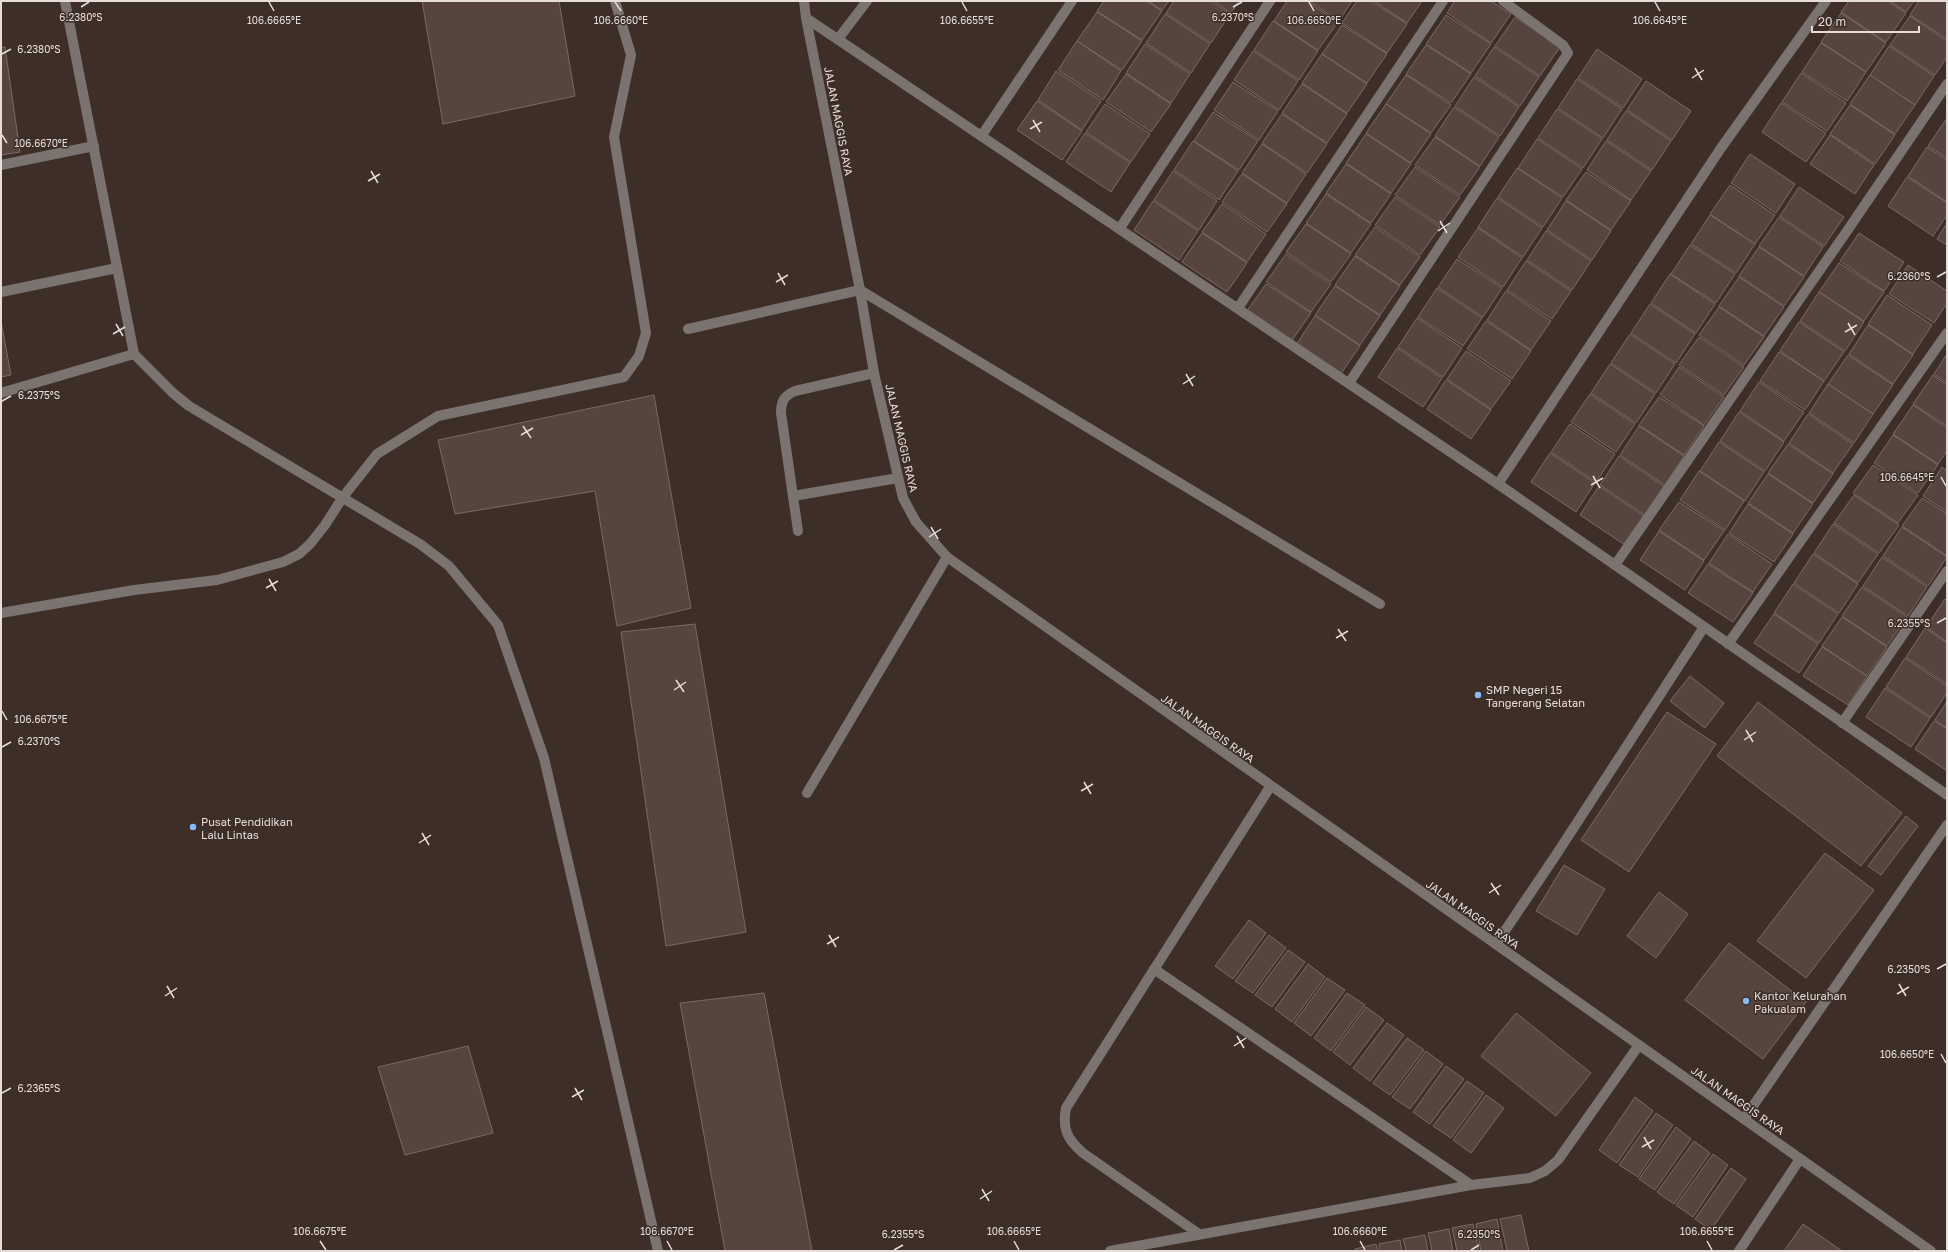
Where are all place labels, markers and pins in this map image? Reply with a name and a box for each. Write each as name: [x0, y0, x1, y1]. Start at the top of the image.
place label: SMP Negeri 15 Tangerang Selatan: [1486, 683, 1585, 709]
marker: SMP Negeri 15 Tangerang Selatan: [1473, 690, 1483, 700]
place label: Pusat Pendidikan Lalu Lintas: [201, 815, 293, 841]
marker: Pusat Pendidikan Lalu Lintas: [188, 822, 198, 832]
place label: Kantor Kelurahan Pakualam: [1754, 989, 1846, 1015]
marker: Kantor Kelurahan Pakualam: [1741, 996, 1751, 1006]

